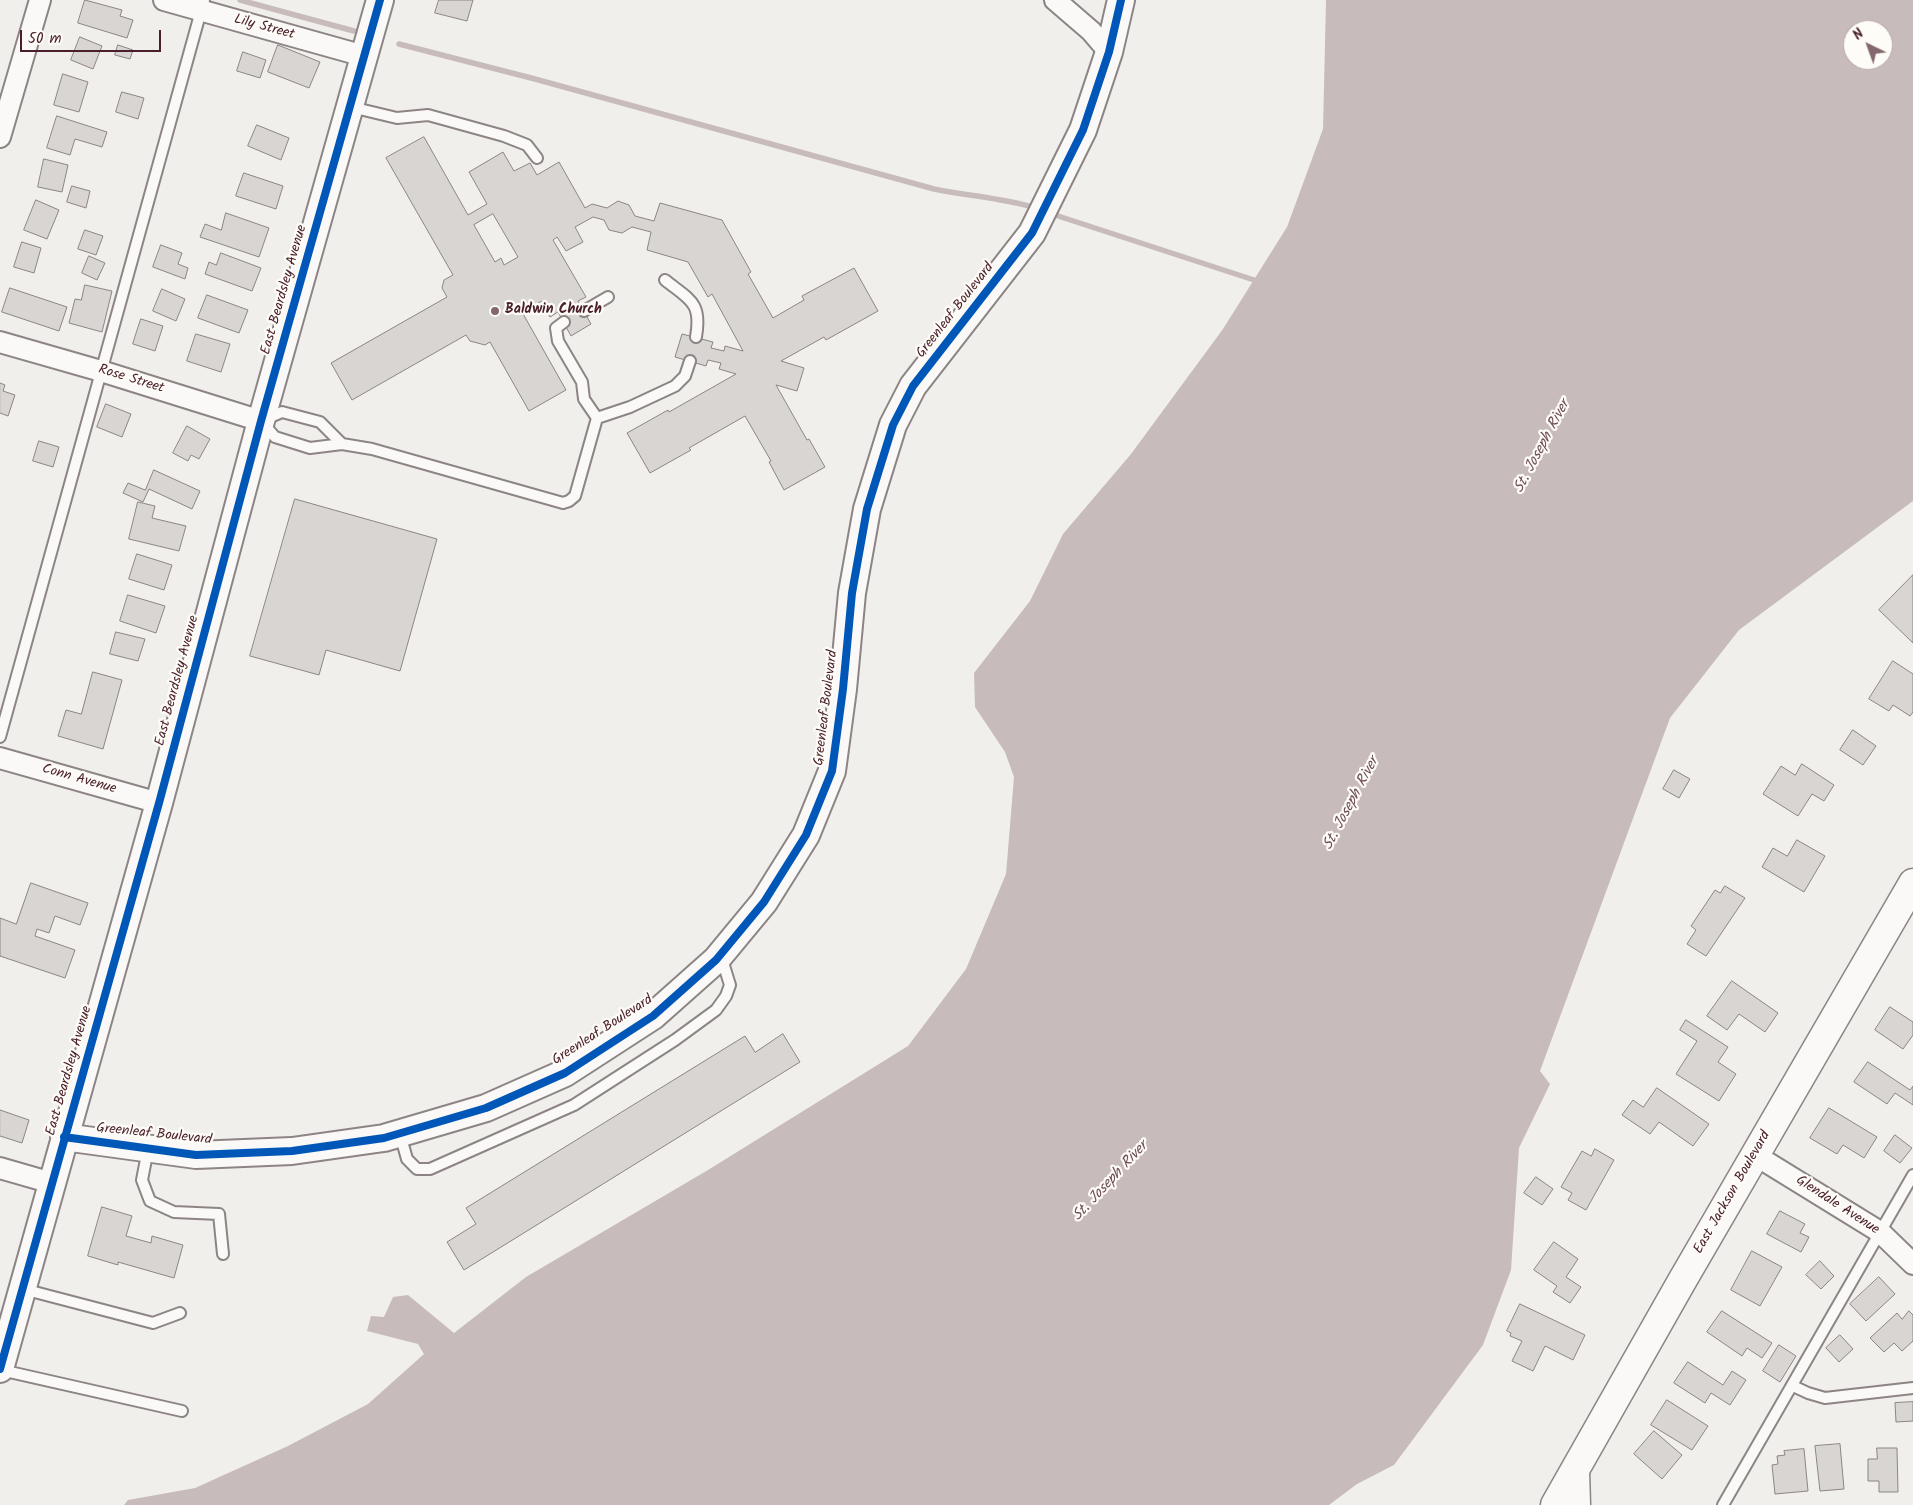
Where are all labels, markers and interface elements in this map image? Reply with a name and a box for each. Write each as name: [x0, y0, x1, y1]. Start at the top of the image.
street label: Lily Street: [232, 12, 296, 44]
scale bar: [22, 20, 164, 52]
north arrow: [1843, 20, 1893, 70]
text: N: [1848, 23, 1869, 46]
text: 50 m: [28, 27, 62, 51]
street label: East Beardsley Avenue: [258, 223, 312, 357]
street label: Greenleaf Boulevard: [914, 260, 998, 362]
place label: Baldwin Church: [505, 303, 602, 319]
marker: Baldwin Church: [489, 305, 501, 317]
street label: Rose Street: [96, 362, 166, 398]
water label: St. Joseph River: [1511, 398, 1575, 496]
street label: East Beardsley Avenue: [153, 614, 203, 748]
street label: Greenleaf Boulevard: [812, 649, 842, 767]
water label: St. Joseph River: [1320, 755, 1384, 853]
street label: Conn Avenue: [40, 761, 118, 799]
street label: Greenleaf Boulevard: [550, 992, 656, 1070]
street label: East Beardsley Avenue: [43, 1004, 97, 1138]
street label: Greenleaf Boulevard: [95, 1121, 213, 1149]
street label: East Jackson Boulevard: [1691, 1129, 1775, 1257]
water label: St. Joseph River: [1070, 1139, 1152, 1225]
street label: Glendale Avenue: [1792, 1173, 1882, 1239]

